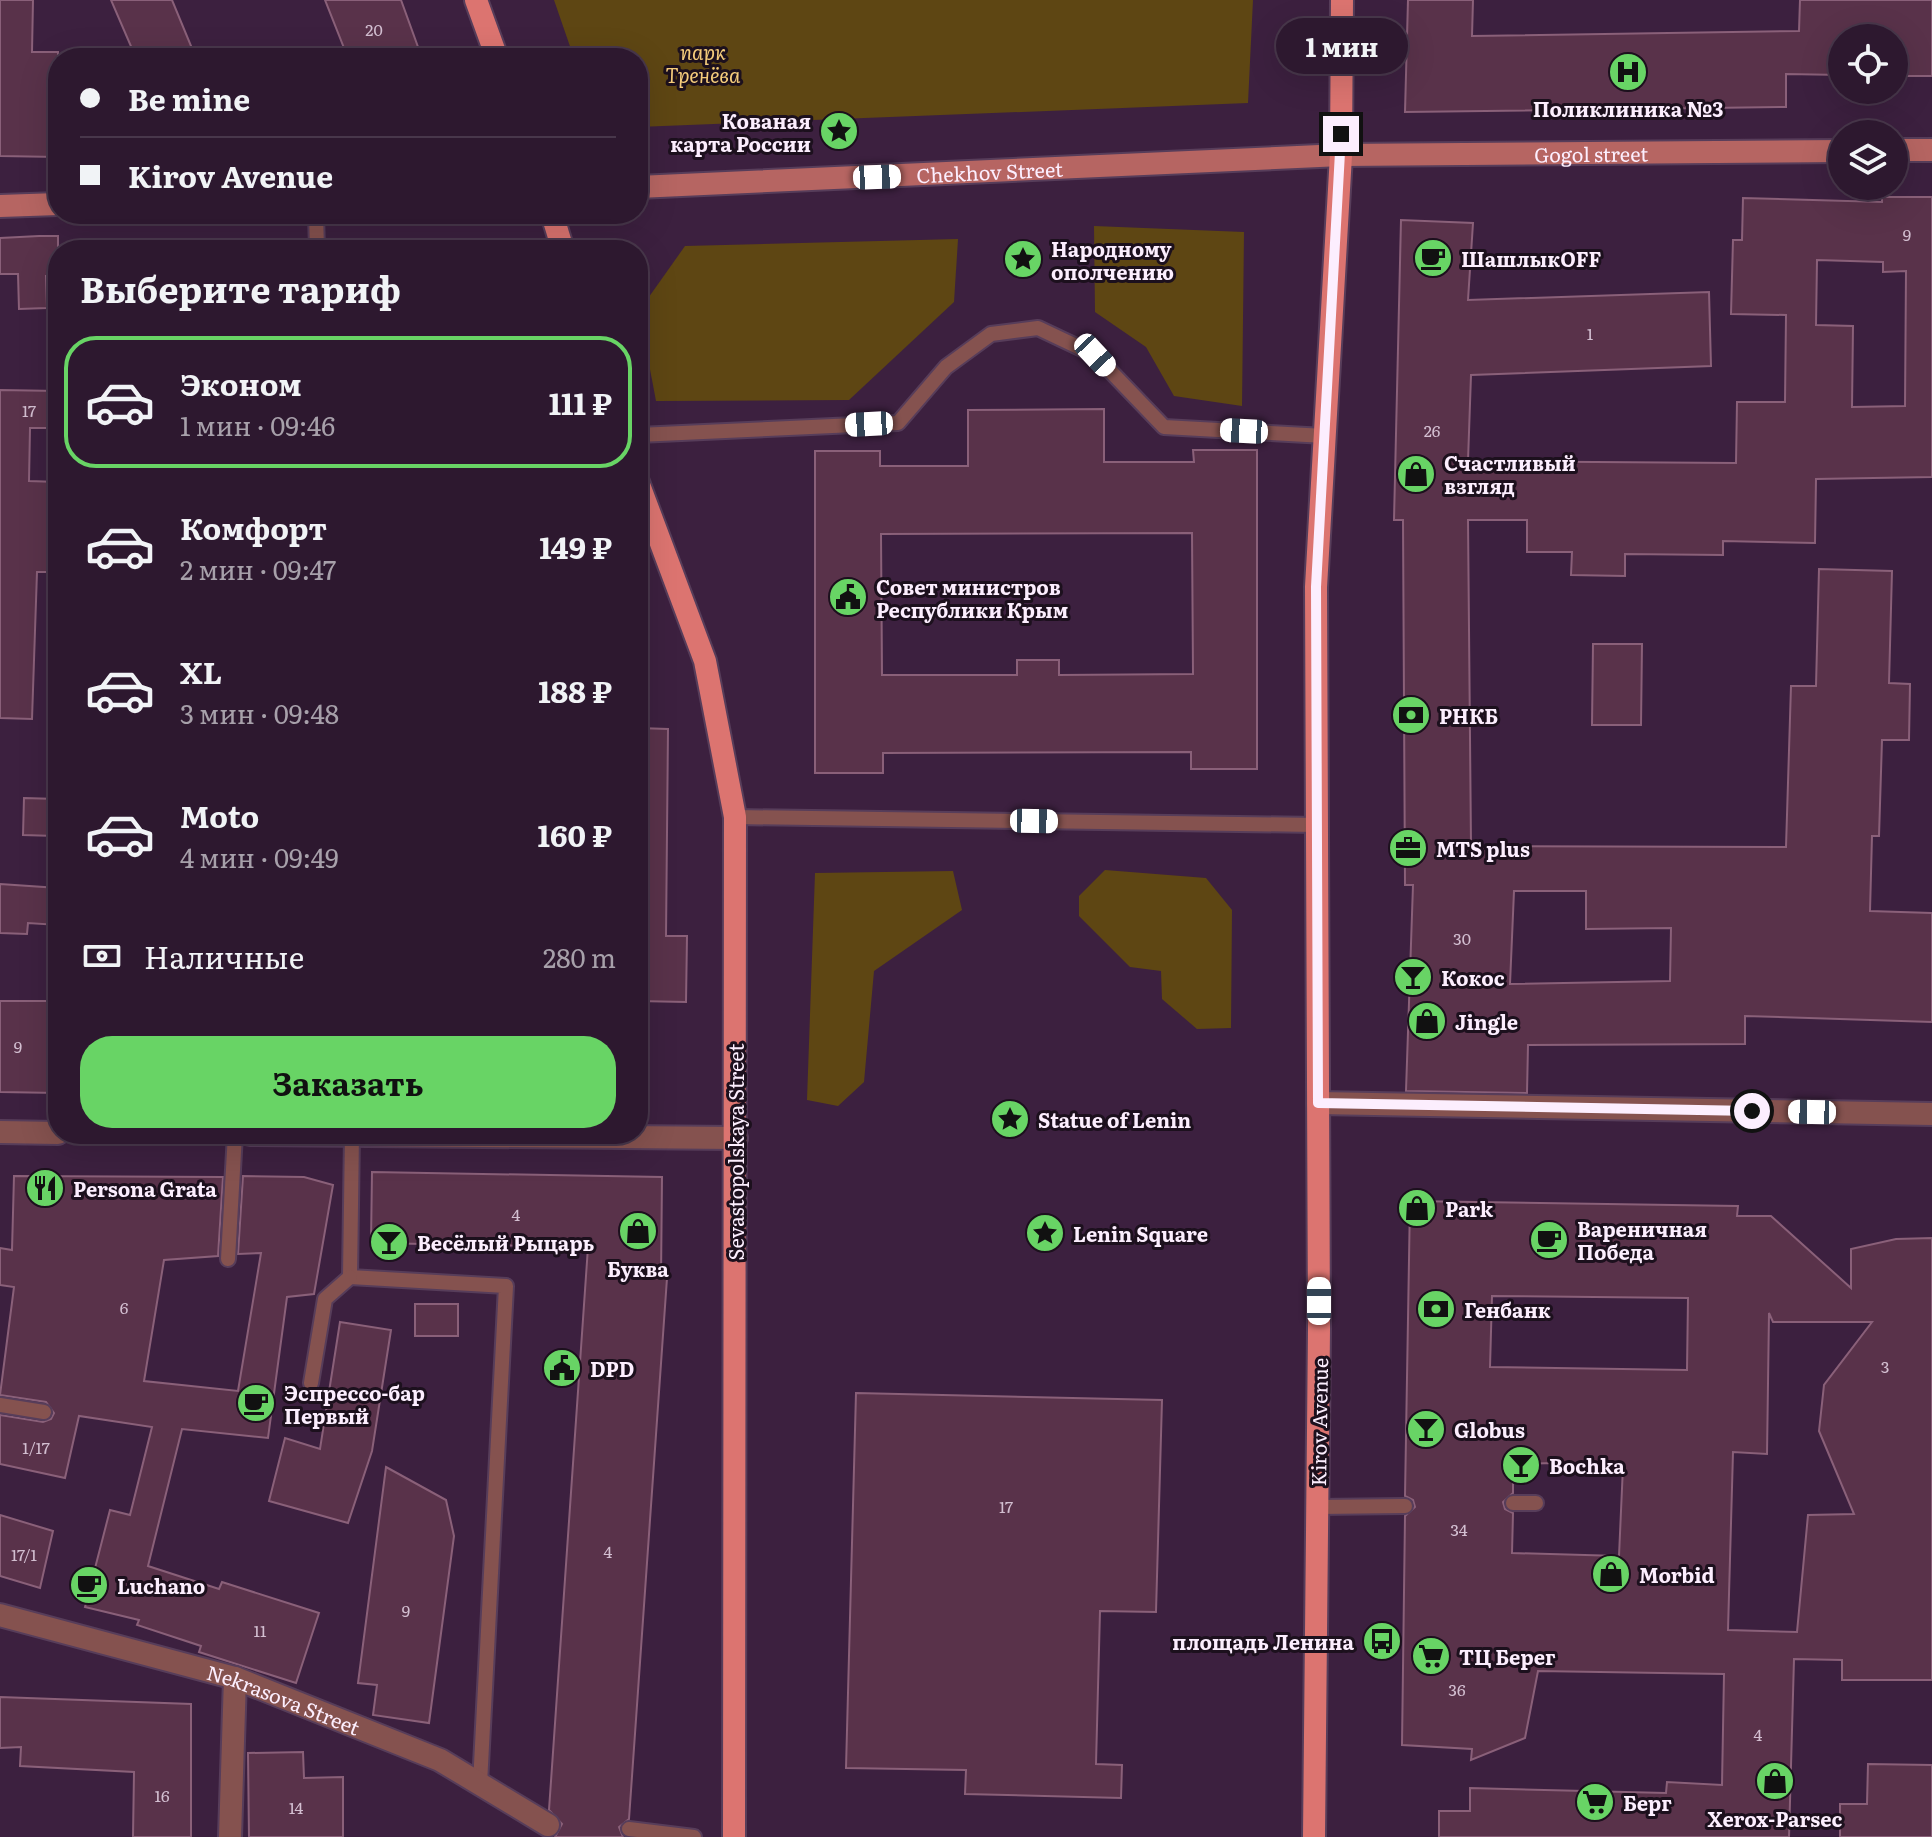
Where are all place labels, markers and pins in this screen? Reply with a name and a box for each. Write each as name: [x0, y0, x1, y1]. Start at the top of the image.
hospital icon: Поликлиника №3: [1607, 51, 1649, 93]
place label: Поликлиника №3: [1533, 93, 1723, 123]
place label: Кованая карта России: [670, 105, 811, 158]
place icon: Кованая карта России: [818, 110, 860, 152]
place label: Народному ополчению: [1051, 233, 1174, 286]
cafe icon: ШашлыкOFF: [1412, 237, 1454, 279]
place icon: Народному ополчению: [1002, 238, 1044, 280]
place label: ШашлыкOFF: [1461, 243, 1601, 273]
place label: Счастливый взгляд: [1444, 447, 1576, 500]
shop icon: Счастливый взгляд: [1395, 453, 1437, 495]
place label: Совет министров Республики Крым: [876, 571, 1068, 624]
public building icon: Совет министров Республики Крым: [827, 576, 869, 618]
bank icon: РНКБ: [1390, 694, 1432, 736]
place label: РНКБ: [1439, 700, 1498, 730]
office icon: MTS plus: [1387, 827, 1429, 869]
place label: MTS plus: [1436, 833, 1530, 863]
bar icon: Кокос: [1392, 956, 1434, 998]
place label: Кокос: [1441, 962, 1505, 992]
shop icon: Jingle: [1406, 1000, 1448, 1042]
place label: Jingle: [1455, 1006, 1518, 1036]
place icon: Statue of Lenin: [989, 1098, 1031, 1140]
place label: Statue of Lenin: [1038, 1104, 1191, 1134]
restaurant icon: Persona Grata: [24, 1167, 66, 1209]
place label: Persona Grata: [73, 1173, 217, 1203]
shop icon: Park: [1396, 1187, 1438, 1229]
place label: Park: [1445, 1193, 1494, 1223]
shop icon: Буква: [617, 1210, 659, 1252]
place icon: Lenin Square: [1024, 1212, 1066, 1254]
place label: Вареничная Победа: [1577, 1213, 1707, 1266]
place label: Lenin Square: [1073, 1218, 1208, 1248]
cafe icon: Вареничная Победа: [1528, 1219, 1570, 1261]
bar icon: Весёлый Рыцарь: [368, 1221, 410, 1263]
place label: Весёлый Рыцарь: [417, 1227, 595, 1257]
place label: Буква: [607, 1253, 669, 1283]
bank icon: Генбанк: [1415, 1288, 1457, 1330]
place label: Генбанк: [1464, 1294, 1551, 1324]
public building icon: DPD: [541, 1347, 583, 1389]
place label: DPD: [590, 1353, 634, 1383]
place label: Эспрессо-бар Первый: [284, 1377, 425, 1430]
cafe icon: Эспрессо-бар Первый: [235, 1382, 277, 1424]
bar icon: Globus: [1405, 1408, 1447, 1450]
place label: Globus: [1454, 1414, 1525, 1444]
bar icon: Bochka: [1500, 1444, 1542, 1486]
place label: Bochka: [1549, 1450, 1625, 1480]
shop icon: Morbid: [1590, 1553, 1632, 1595]
place label: Morbid: [1639, 1559, 1715, 1589]
cafe icon: Luchano: [68, 1564, 110, 1606]
place label: Luchano: [117, 1570, 205, 1600]
bus stop icon: площадь Ленина: [1361, 1620, 1403, 1662]
place label: площадь Ленина: [1172, 1626, 1354, 1656]
supermarket icon: ТЦ Берег: [1410, 1635, 1452, 1677]
place label: ТЦ Берег: [1459, 1641, 1556, 1671]
shop icon: Xerox-Parsec: [1754, 1760, 1796, 1802]
supermarket icon: Берг: [1574, 1781, 1616, 1823]
place label: Берг: [1623, 1787, 1672, 1817]
place label: Xerox-Parsec: [1708, 1803, 1843, 1833]

